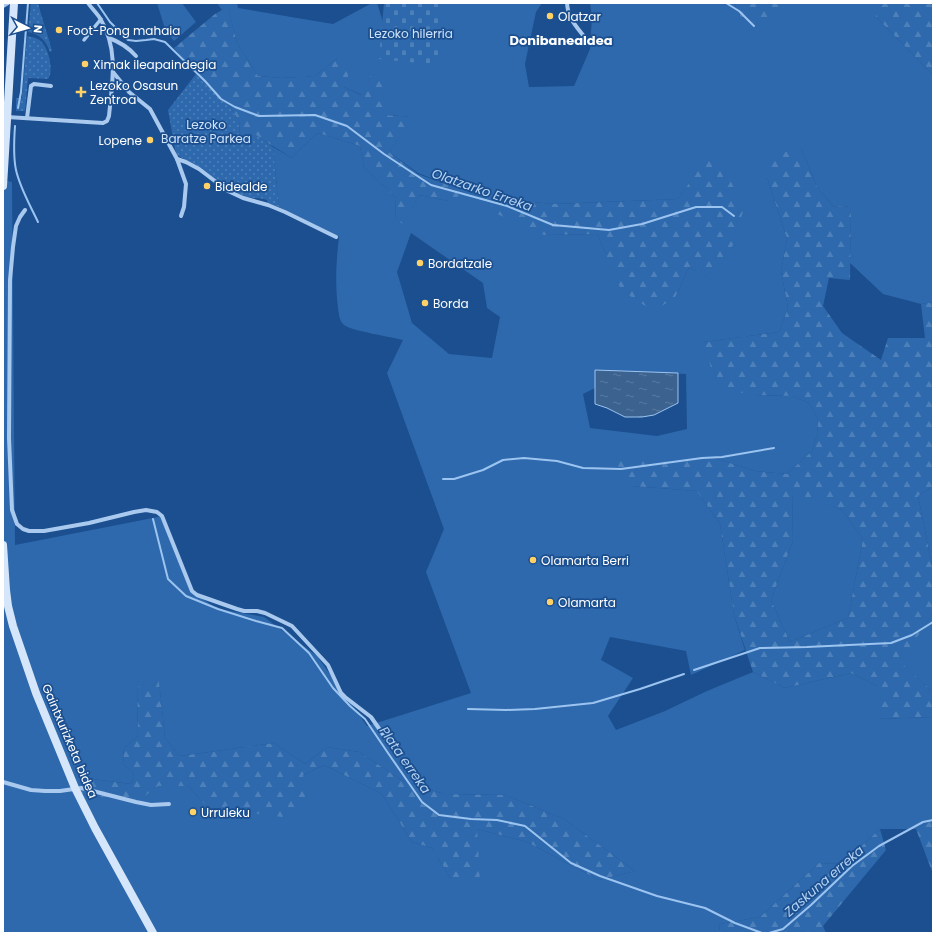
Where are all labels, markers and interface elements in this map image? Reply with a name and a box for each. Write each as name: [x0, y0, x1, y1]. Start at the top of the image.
north arrow: [8, 8, 48, 48]
place label: Olatzar: [558, 8, 601, 25]
marker: Olatzar: [545, 11, 555, 21]
place label: Foot-Pong mahaia: [67, 22, 180, 39]
text: N: [30, 24, 46, 34]
marker: Foot-Pong mahaia: [54, 25, 64, 35]
park label: Lezoko hilerria: [369, 25, 453, 42]
district label: Donibanealdea: [509, 31, 613, 50]
place label: Ximak ileapaindegia: [93, 56, 216, 73]
marker: Ximak ileapaindegia: [80, 59, 90, 69]
place label: Lezoko Osasun Zentroa: [90, 77, 178, 108]
marker: Lezoko Osasun Zentroa: [75, 86, 87, 98]
park label: Lezoko Baratze Parkea: [161, 116, 251, 147]
place label: Lopene: [98, 132, 142, 149]
marker: Lopene: [145, 135, 155, 145]
water label: Olatzarko Erreka: [429, 164, 535, 216]
place label: Bidealde: [215, 178, 267, 195]
marker: Bidealde: [202, 181, 212, 191]
place label: Bordatzale: [428, 255, 492, 272]
marker: Bordatzale: [415, 258, 425, 268]
place label: Borda: [433, 295, 469, 312]
marker: Borda: [420, 298, 430, 308]
place label: Olamarta Berri: [541, 552, 629, 569]
marker: Olamarta Berri: [528, 555, 538, 565]
place label: Olamarta: [558, 594, 616, 611]
marker: Olamarta: [545, 597, 555, 607]
street label: Gaintxurizketa bidea: [38, 681, 102, 801]
water label: Plata erreka: [375, 723, 435, 798]
place label: Urruleku: [201, 804, 250, 821]
marker: Urruleku: [188, 807, 198, 817]
water label: Zaskuna erreka: [779, 841, 868, 922]

